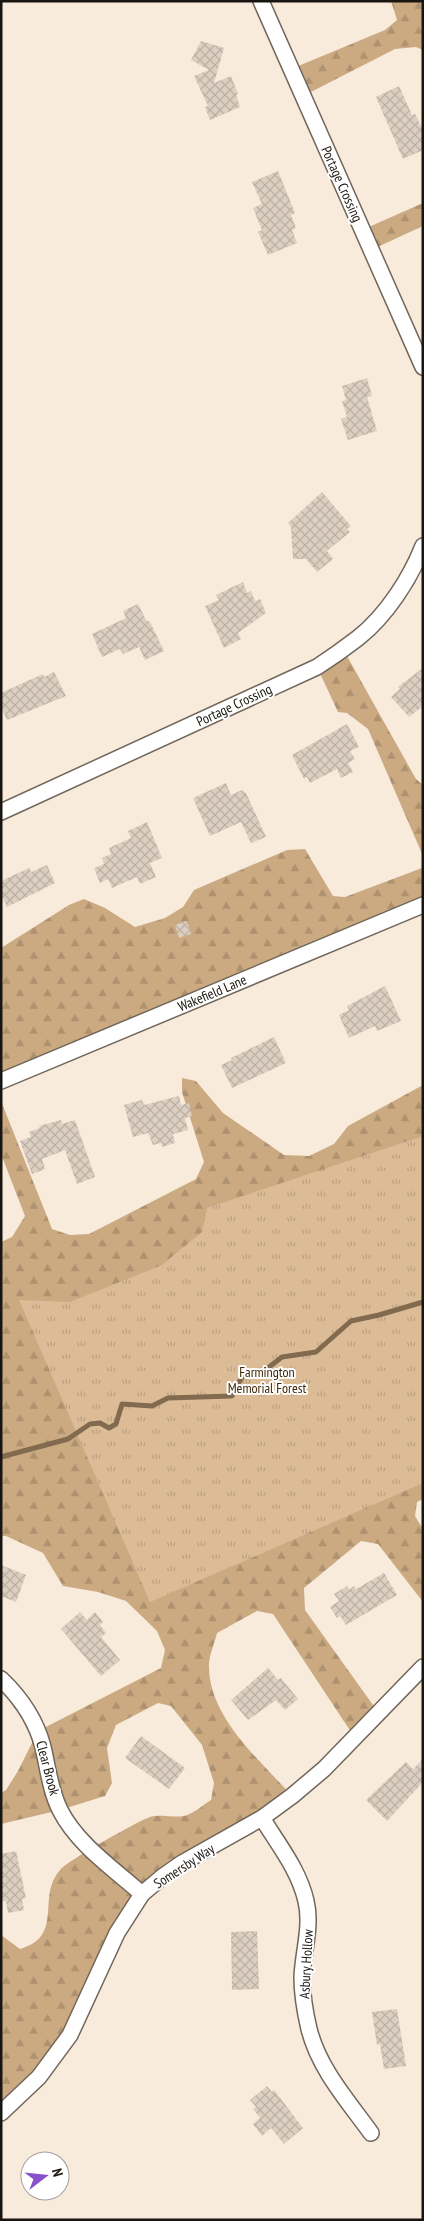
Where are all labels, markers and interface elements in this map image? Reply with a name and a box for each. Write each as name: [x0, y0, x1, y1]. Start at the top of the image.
street label: Portage Crossing: [317, 143, 367, 225]
street label: Portage Crossing: [193, 680, 275, 730]
street label: Wakefield Lane: [175, 970, 249, 1016]
park label: Farmington Memorial Forest: [228, 1363, 306, 1397]
street label: Clear Brook: [32, 1739, 64, 1798]
street label: Somersby Way: [150, 1839, 218, 1892]
street label: Asbury Hollow: [295, 1928, 317, 1999]
north arrow: [20, 2151, 70, 2201]
text: N: [48, 2166, 67, 2179]

